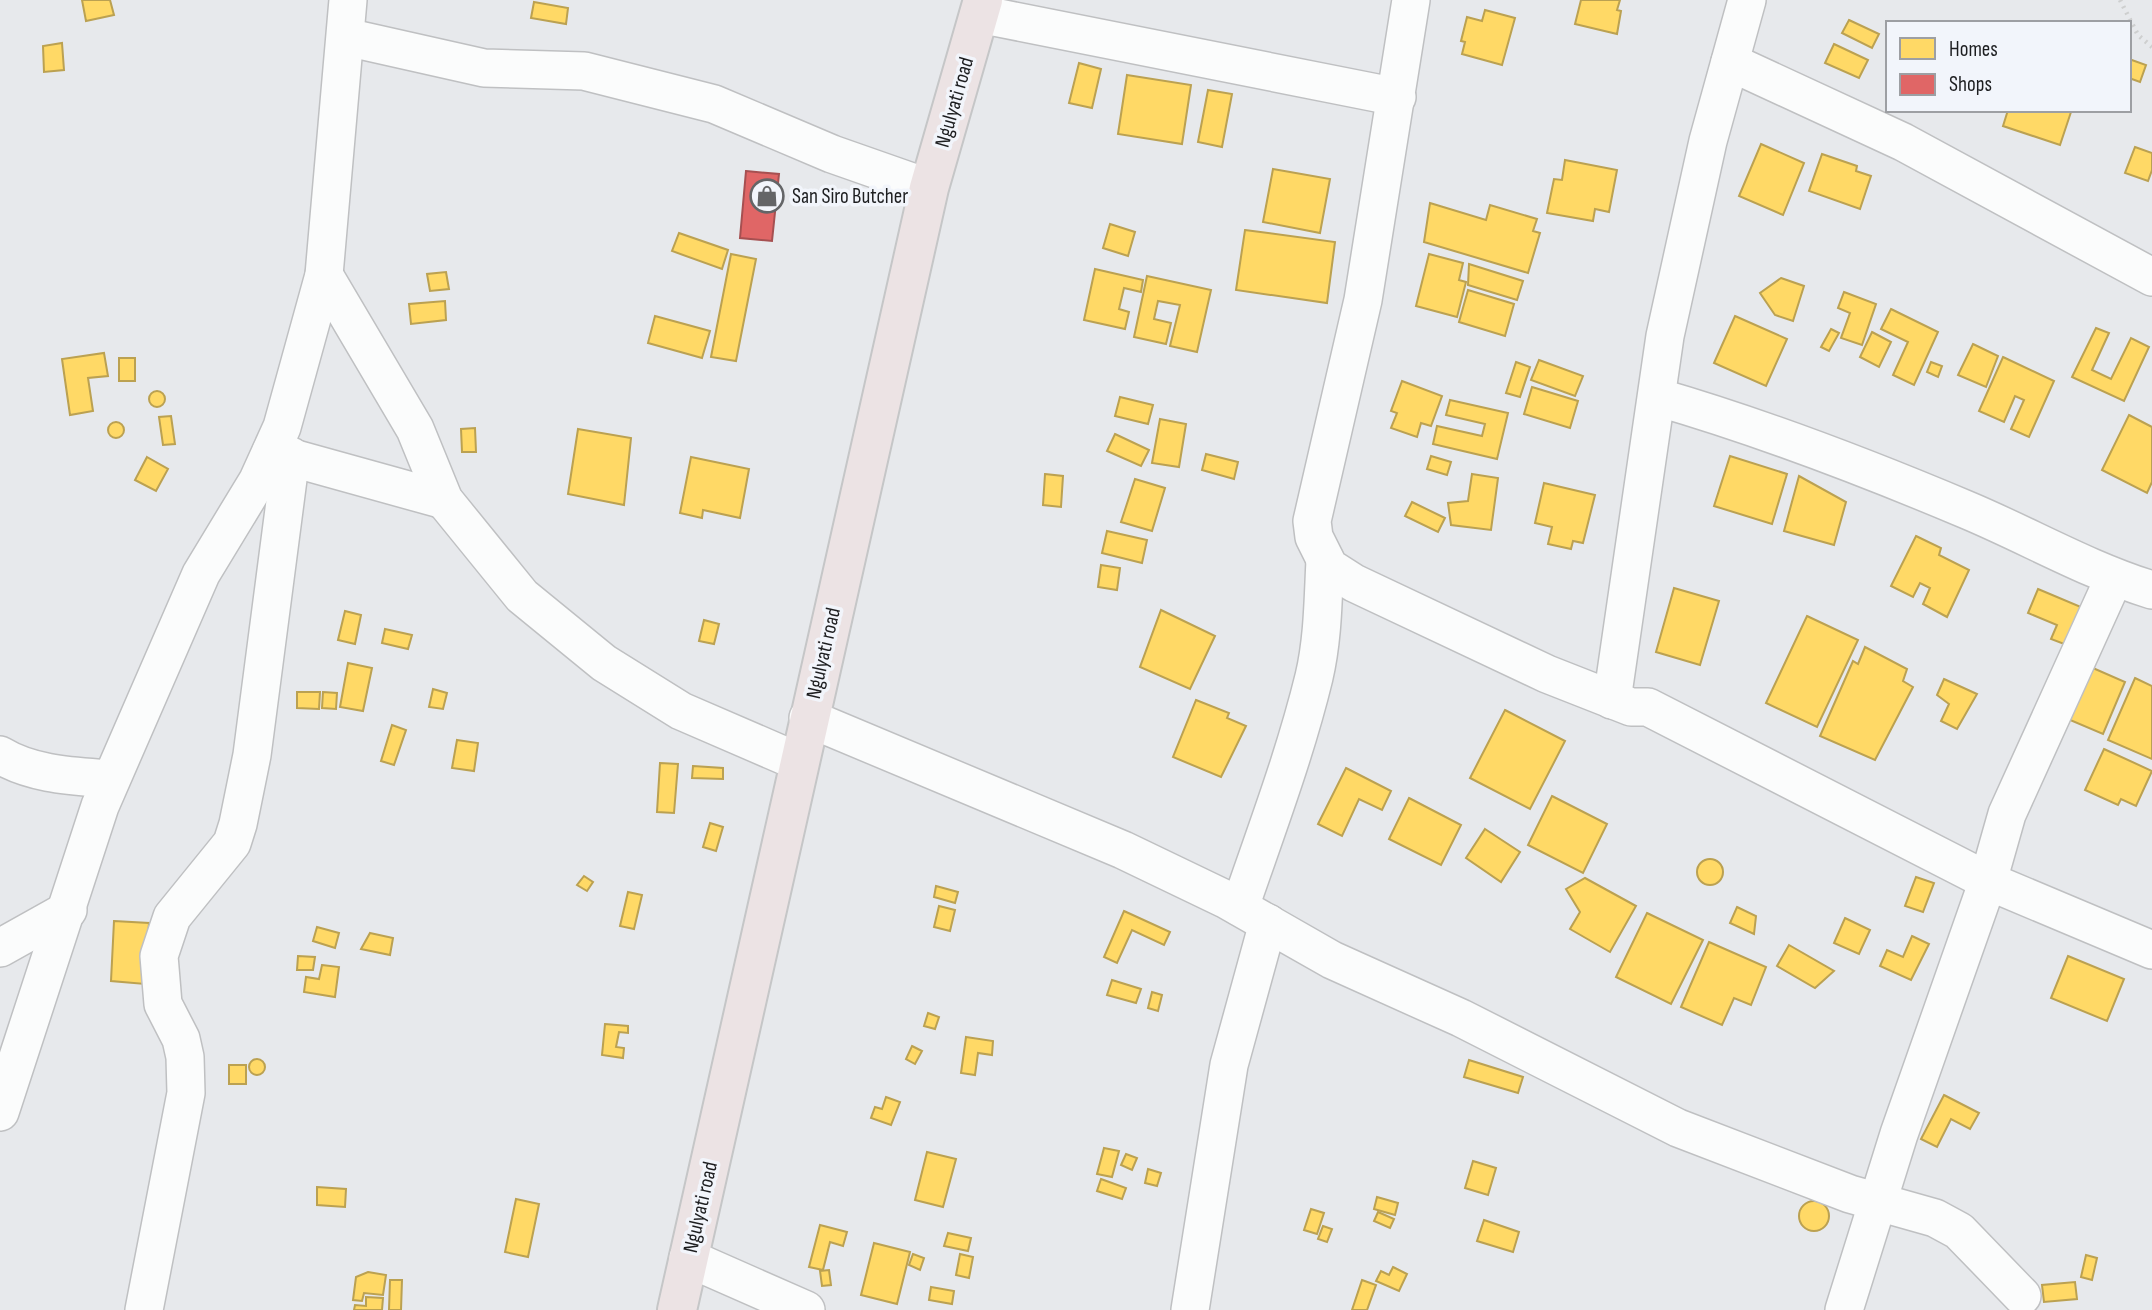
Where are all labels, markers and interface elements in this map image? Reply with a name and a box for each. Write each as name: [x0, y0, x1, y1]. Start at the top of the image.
legend: [1886, 21, 2131, 112]
text: Homes: [1949, 37, 1998, 62]
street label: Ngulyati road: [930, 54, 979, 150]
text: Shops: [1949, 72, 1992, 97]
shop icon: San Siro Butcher: [748, 177, 786, 215]
place label: San Siro Butcher: [792, 184, 908, 209]
street label: Ngulyati road: [801, 605, 846, 701]
street label: Ngulyati road: [678, 1159, 723, 1255]

